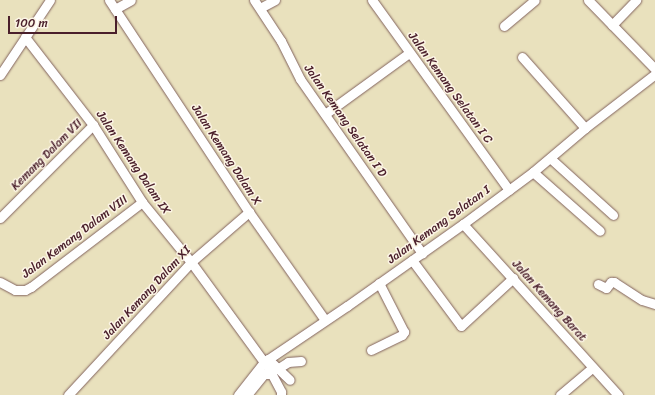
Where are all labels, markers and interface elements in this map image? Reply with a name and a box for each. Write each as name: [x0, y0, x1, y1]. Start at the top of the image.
scale bar: [10, 8, 119, 34]
text: 100 m: [15, 12, 48, 34]
street label: Jalan Kemang Selatan I C: [405, 29, 495, 147]
street label: Jalan Kemang Selatan I D: [301, 62, 389, 180]
street label: Jalan Kemang Dalam X: [188, 102, 264, 208]
street label: Jalan Kemang Dalam IX: [93, 108, 173, 218]
street label: Kemang Dalam VII: [8, 116, 86, 194]
street label: Jalan Kemang Selatan I: [385, 183, 493, 267]
street label: Jalan Kemang Dalam VIII: [19, 192, 131, 282]
street label: Jalan Kemang Dalam XI: [100, 243, 194, 343]
street label: Jalan Kemang Barat: [509, 257, 589, 345]

